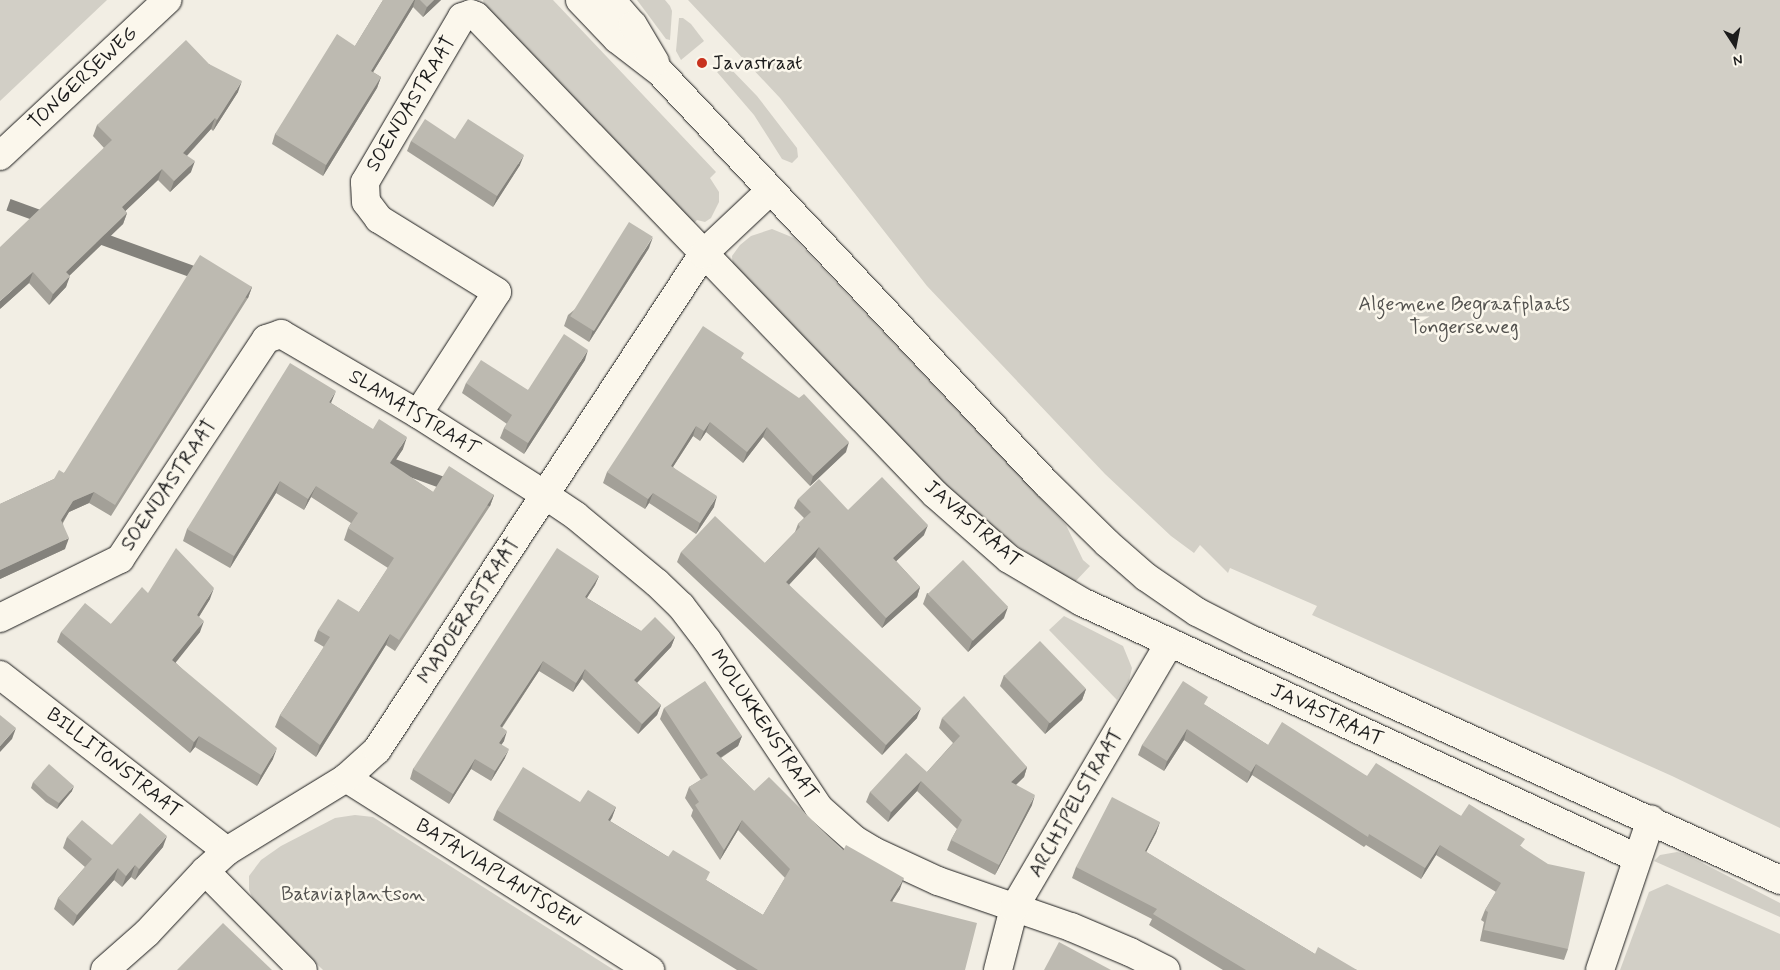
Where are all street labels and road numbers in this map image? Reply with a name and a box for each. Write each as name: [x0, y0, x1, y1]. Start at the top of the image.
street label: TONGERSEWEG: [23, 21, 143, 135]
street label: SOENDASTRAAT: [361, 32, 461, 176]
street label: SLAMATSTRAAT: [344, 365, 484, 461]
street label: SOENDASTRAAT: [116, 414, 222, 556]
street label: JAVASTRAAT: [919, 475, 1027, 573]
street label: MADOERASTRAAT: [413, 533, 525, 689]
street label: MOLUKKENSTRAAT: [705, 645, 823, 805]
street label: JAVASTRAAT: [1267, 678, 1387, 752]
street label: BILLITONSTRAAT: [42, 703, 186, 823]
street label: ARCHIPELSTRAAT: [1024, 724, 1128, 882]
street label: BATAVIAPLANTSOEN: [411, 814, 585, 934]

